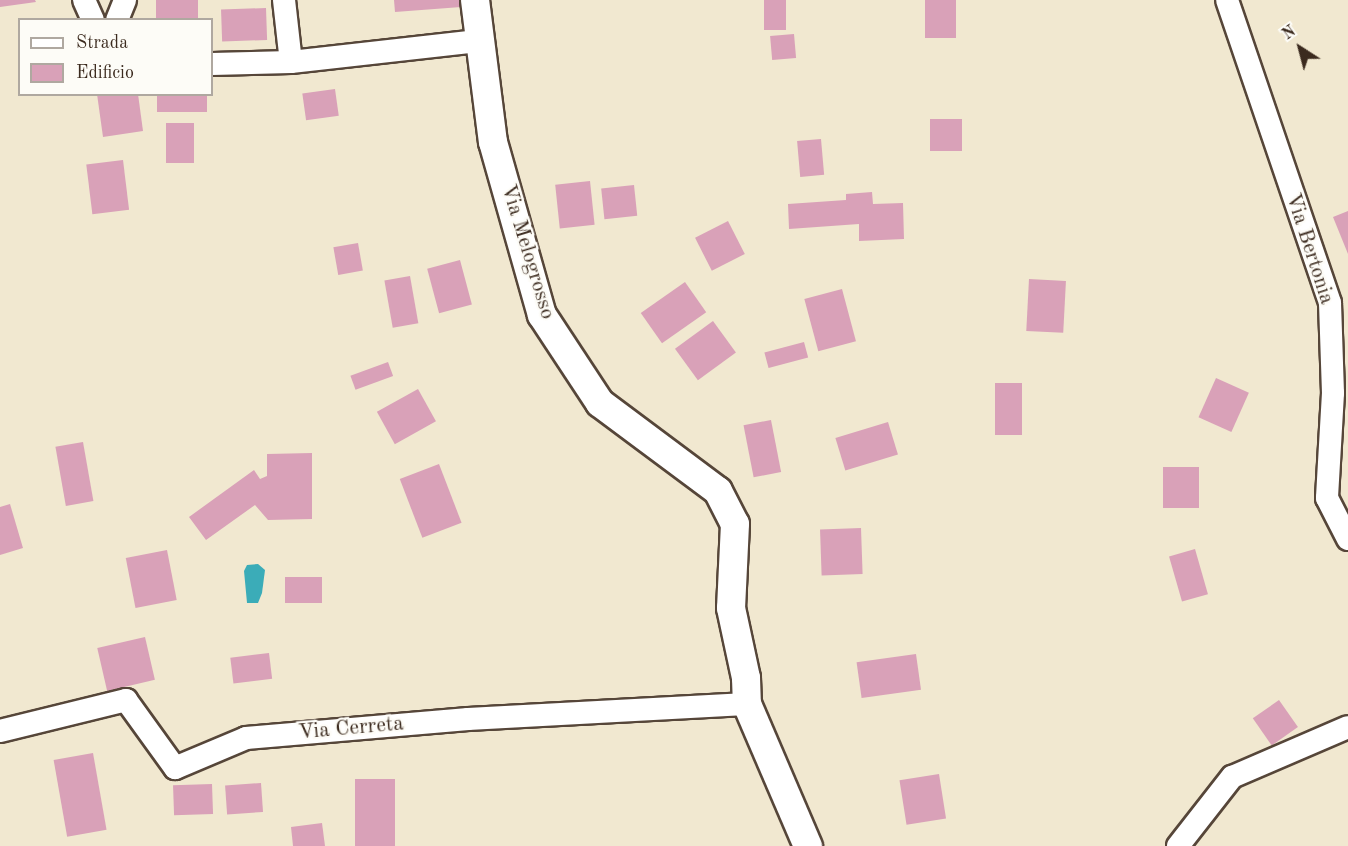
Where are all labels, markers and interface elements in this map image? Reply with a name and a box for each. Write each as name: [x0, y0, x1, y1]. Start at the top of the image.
legend: [18, 18, 213, 96]
north arrow: [1270, 18, 1330, 78]
text: N: [1280, 23, 1299, 44]
text: Strada: [76, 34, 128, 52]
text: Edificio: [76, 64, 134, 82]
street label: Via Melogrosso: [495, 182, 559, 322]
street label: Via Bertonia: [1279, 190, 1339, 308]
street label: Via Cerreta: [297, 712, 405, 746]

